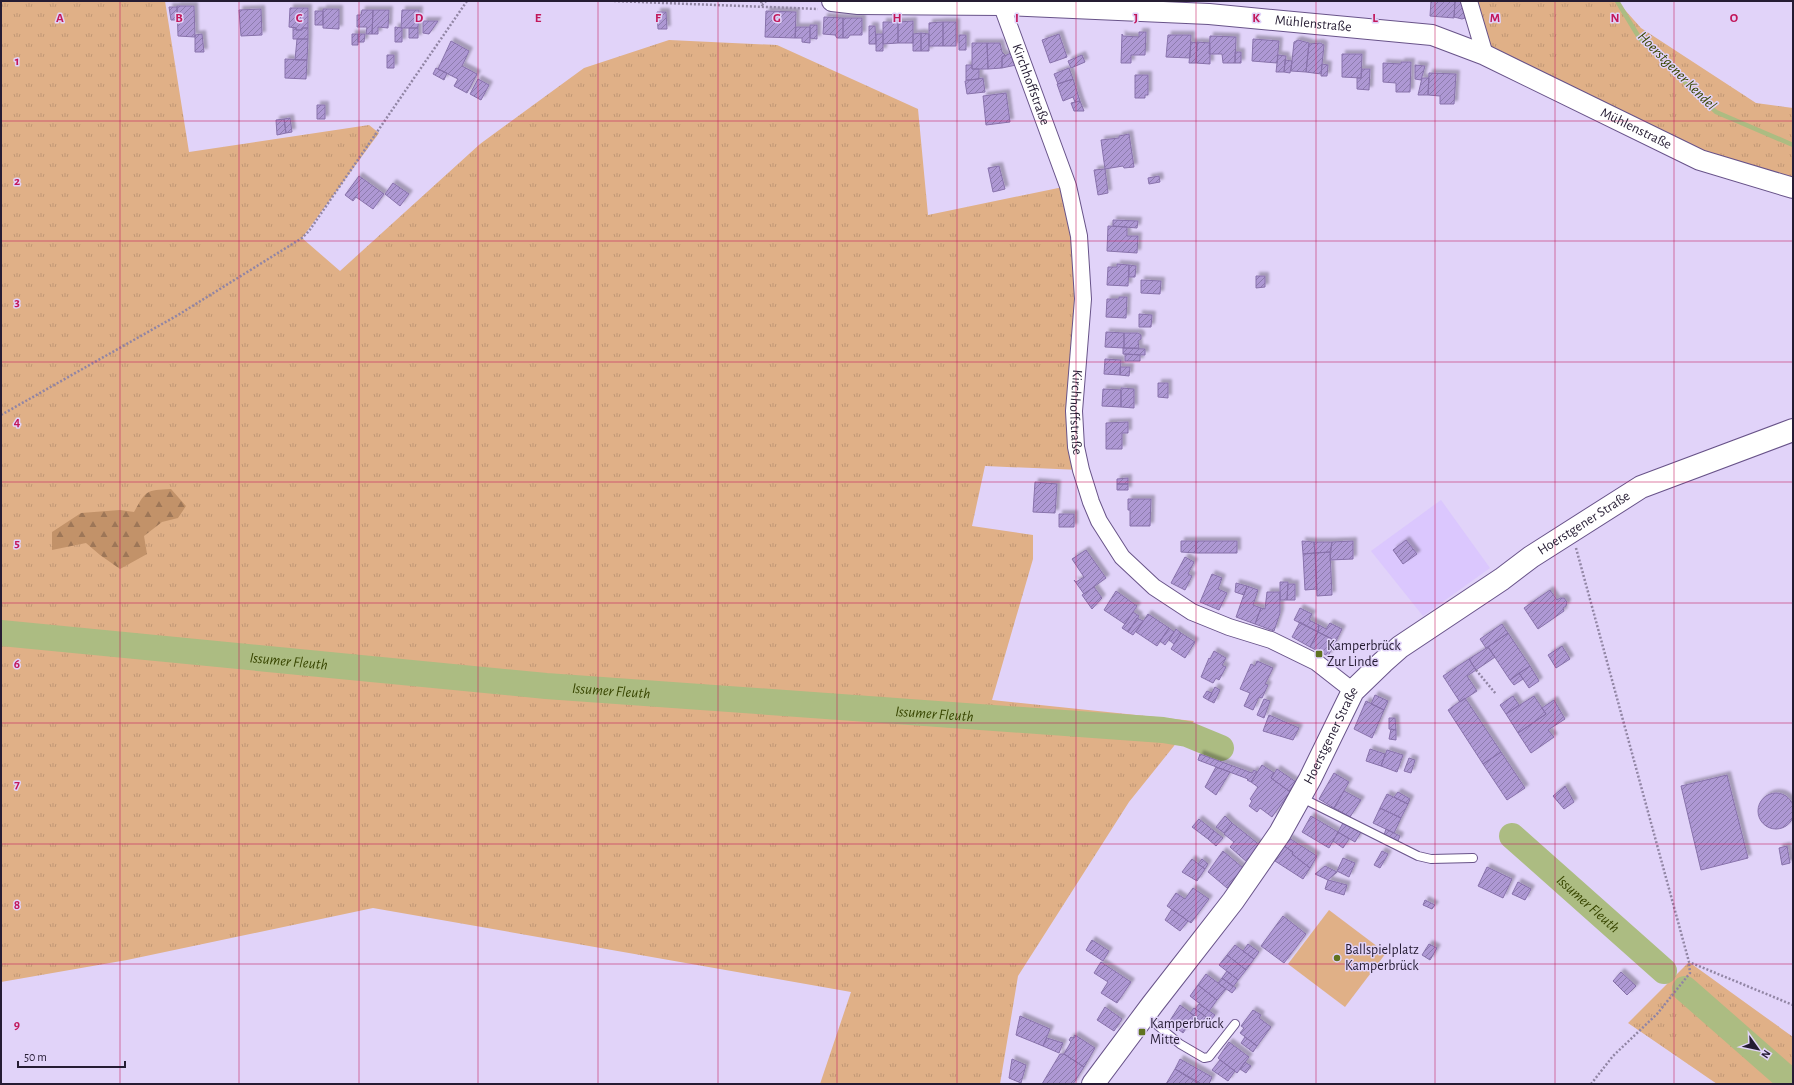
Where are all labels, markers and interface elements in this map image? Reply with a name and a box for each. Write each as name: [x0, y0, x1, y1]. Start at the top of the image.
text: A: [56, 12, 64, 25]
text: B: [175, 12, 183, 25]
text: C: [296, 12, 303, 25]
text: D: [415, 12, 424, 25]
text: E: [535, 12, 542, 25]
text: F: [655, 12, 662, 25]
text: G: [773, 12, 781, 25]
text: H: [892, 12, 902, 25]
text: I: [1015, 12, 1019, 25]
text: J: [1134, 12, 1138, 25]
text: K: [1252, 12, 1260, 25]
text: L: [1372, 12, 1378, 25]
text: M: [1490, 12, 1500, 25]
text: N: [1610, 12, 1620, 25]
text: O: [1730, 12, 1739, 25]
street label: Mühlenstraße: [1274, 13, 1352, 34]
water label: Hoerstgener Kendel: [1635, 29, 1719, 113]
street label: Kirchhoffstraße: [1009, 42, 1052, 127]
text: 1: [15, 55, 19, 68]
street label: Mühlenstraße: [1598, 106, 1674, 152]
text: 2: [14, 175, 20, 188]
text: 3: [14, 296, 20, 309]
street label: Kirchhoffstraße: [1067, 369, 1085, 456]
text: 4: [14, 416, 21, 429]
street label: Hoerstgener Straße: [1535, 489, 1633, 558]
text: 5: [14, 537, 20, 550]
place label: Kamperbrück Zur Linde: [1327, 639, 1401, 669]
marker: Kamperbrück Zur Linde: [1314, 649, 1324, 659]
water label: Issumer Fleuth: [249, 650, 328, 672]
text: 6: [14, 658, 20, 671]
water label: Issumer Fleuth: [572, 680, 651, 701]
street label: Hoerstgener Straße: [1301, 684, 1360, 787]
water label: Issumer Fleuth: [895, 703, 974, 724]
text: 7: [14, 778, 20, 791]
water label: Issumer Fleuth: [1554, 872, 1623, 935]
text: 8: [14, 899, 20, 912]
place label: Ballspielplatz Kamperbrück: [1345, 943, 1419, 973]
marker: Ballspielplatz Kamperbrück: [1332, 953, 1342, 963]
place label: Kamperbrück Mitte: [1150, 1017, 1224, 1047]
text: 9: [14, 1019, 20, 1032]
marker: Kamperbrück Mitte: [1137, 1027, 1147, 1037]
north arrow: [1738, 1029, 1778, 1069]
scale bar: [18, 1043, 125, 1069]
text: N: [1759, 1048, 1773, 1060]
text: 50 m: [24, 1051, 47, 1063]

